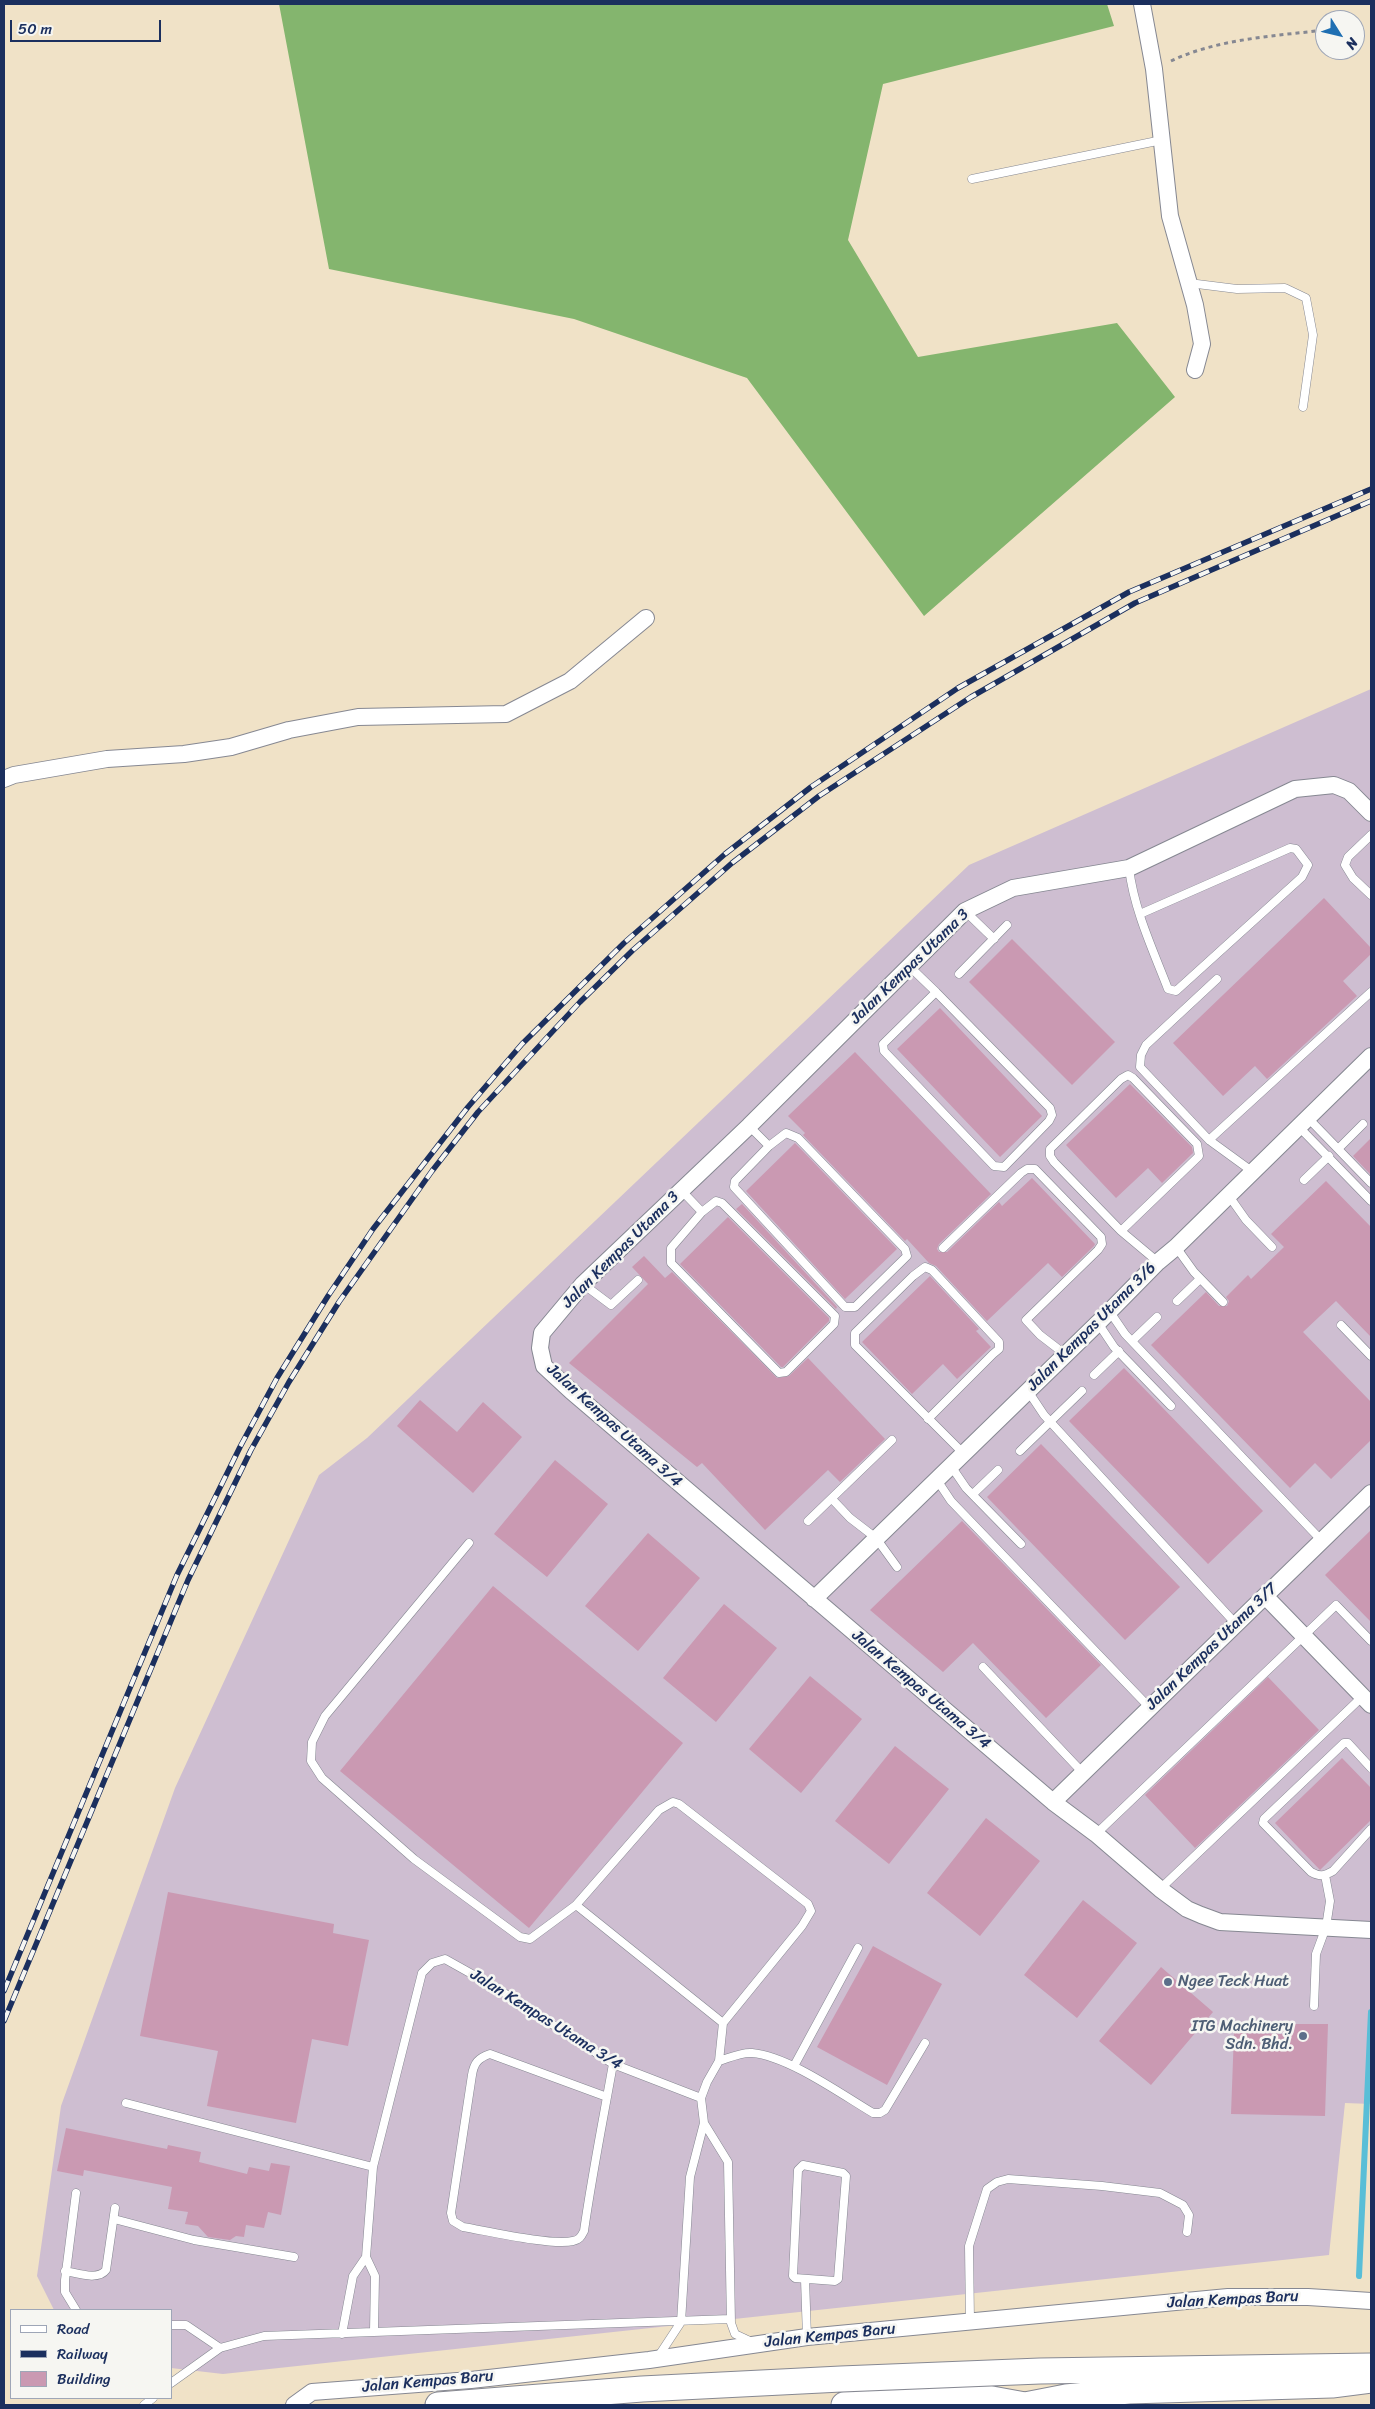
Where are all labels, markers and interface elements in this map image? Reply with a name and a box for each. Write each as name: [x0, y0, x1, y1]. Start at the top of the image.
scale bar: [12, 10, 164, 42]
north arrow: [1315, 10, 1365, 60]
text: 50 m: [18, 16, 52, 42]
text: N: [1339, 32, 1365, 55]
street label: Jalan Kempas Utama 3: [847, 905, 973, 1029]
street label: Jalan Kempas Utama 3: [559, 1188, 683, 1312]
street label: Jalan Kempas Utama 3/6: [1024, 1259, 1160, 1395]
street label: Jalan Kempas Utama 3/4: [542, 1360, 686, 1492]
street label: Jalan Kempas Utama 3/7: [1143, 1580, 1281, 1714]
street label: Jalan Kempas Utama 3/4: [848, 1626, 994, 1754]
street label: Jalan Kempas Utama 3/4: [467, 1965, 625, 2075]
place label: Ngee Teck Huat: [1178, 1972, 1289, 1992]
marker: Ngee Teck Huat: [1162, 1976, 1174, 1988]
place label: ITG Machinery Sdn. Bhd.: [1191, 2017, 1293, 2055]
marker: ITG Machinery Sdn. Bhd.: [1297, 2030, 1309, 2042]
street label: Jalan Kempas Baru: [1167, 2287, 1299, 2313]
legend: [10, 2309, 172, 2399]
text: Road: [57, 2316, 89, 2342]
street label: Jalan Kempas Baru: [764, 2320, 896, 2352]
text: Railway: [57, 2341, 108, 2367]
text: Building: [57, 2366, 111, 2392]
street label: Jalan Kempas Baru: [362, 2367, 494, 2397]

